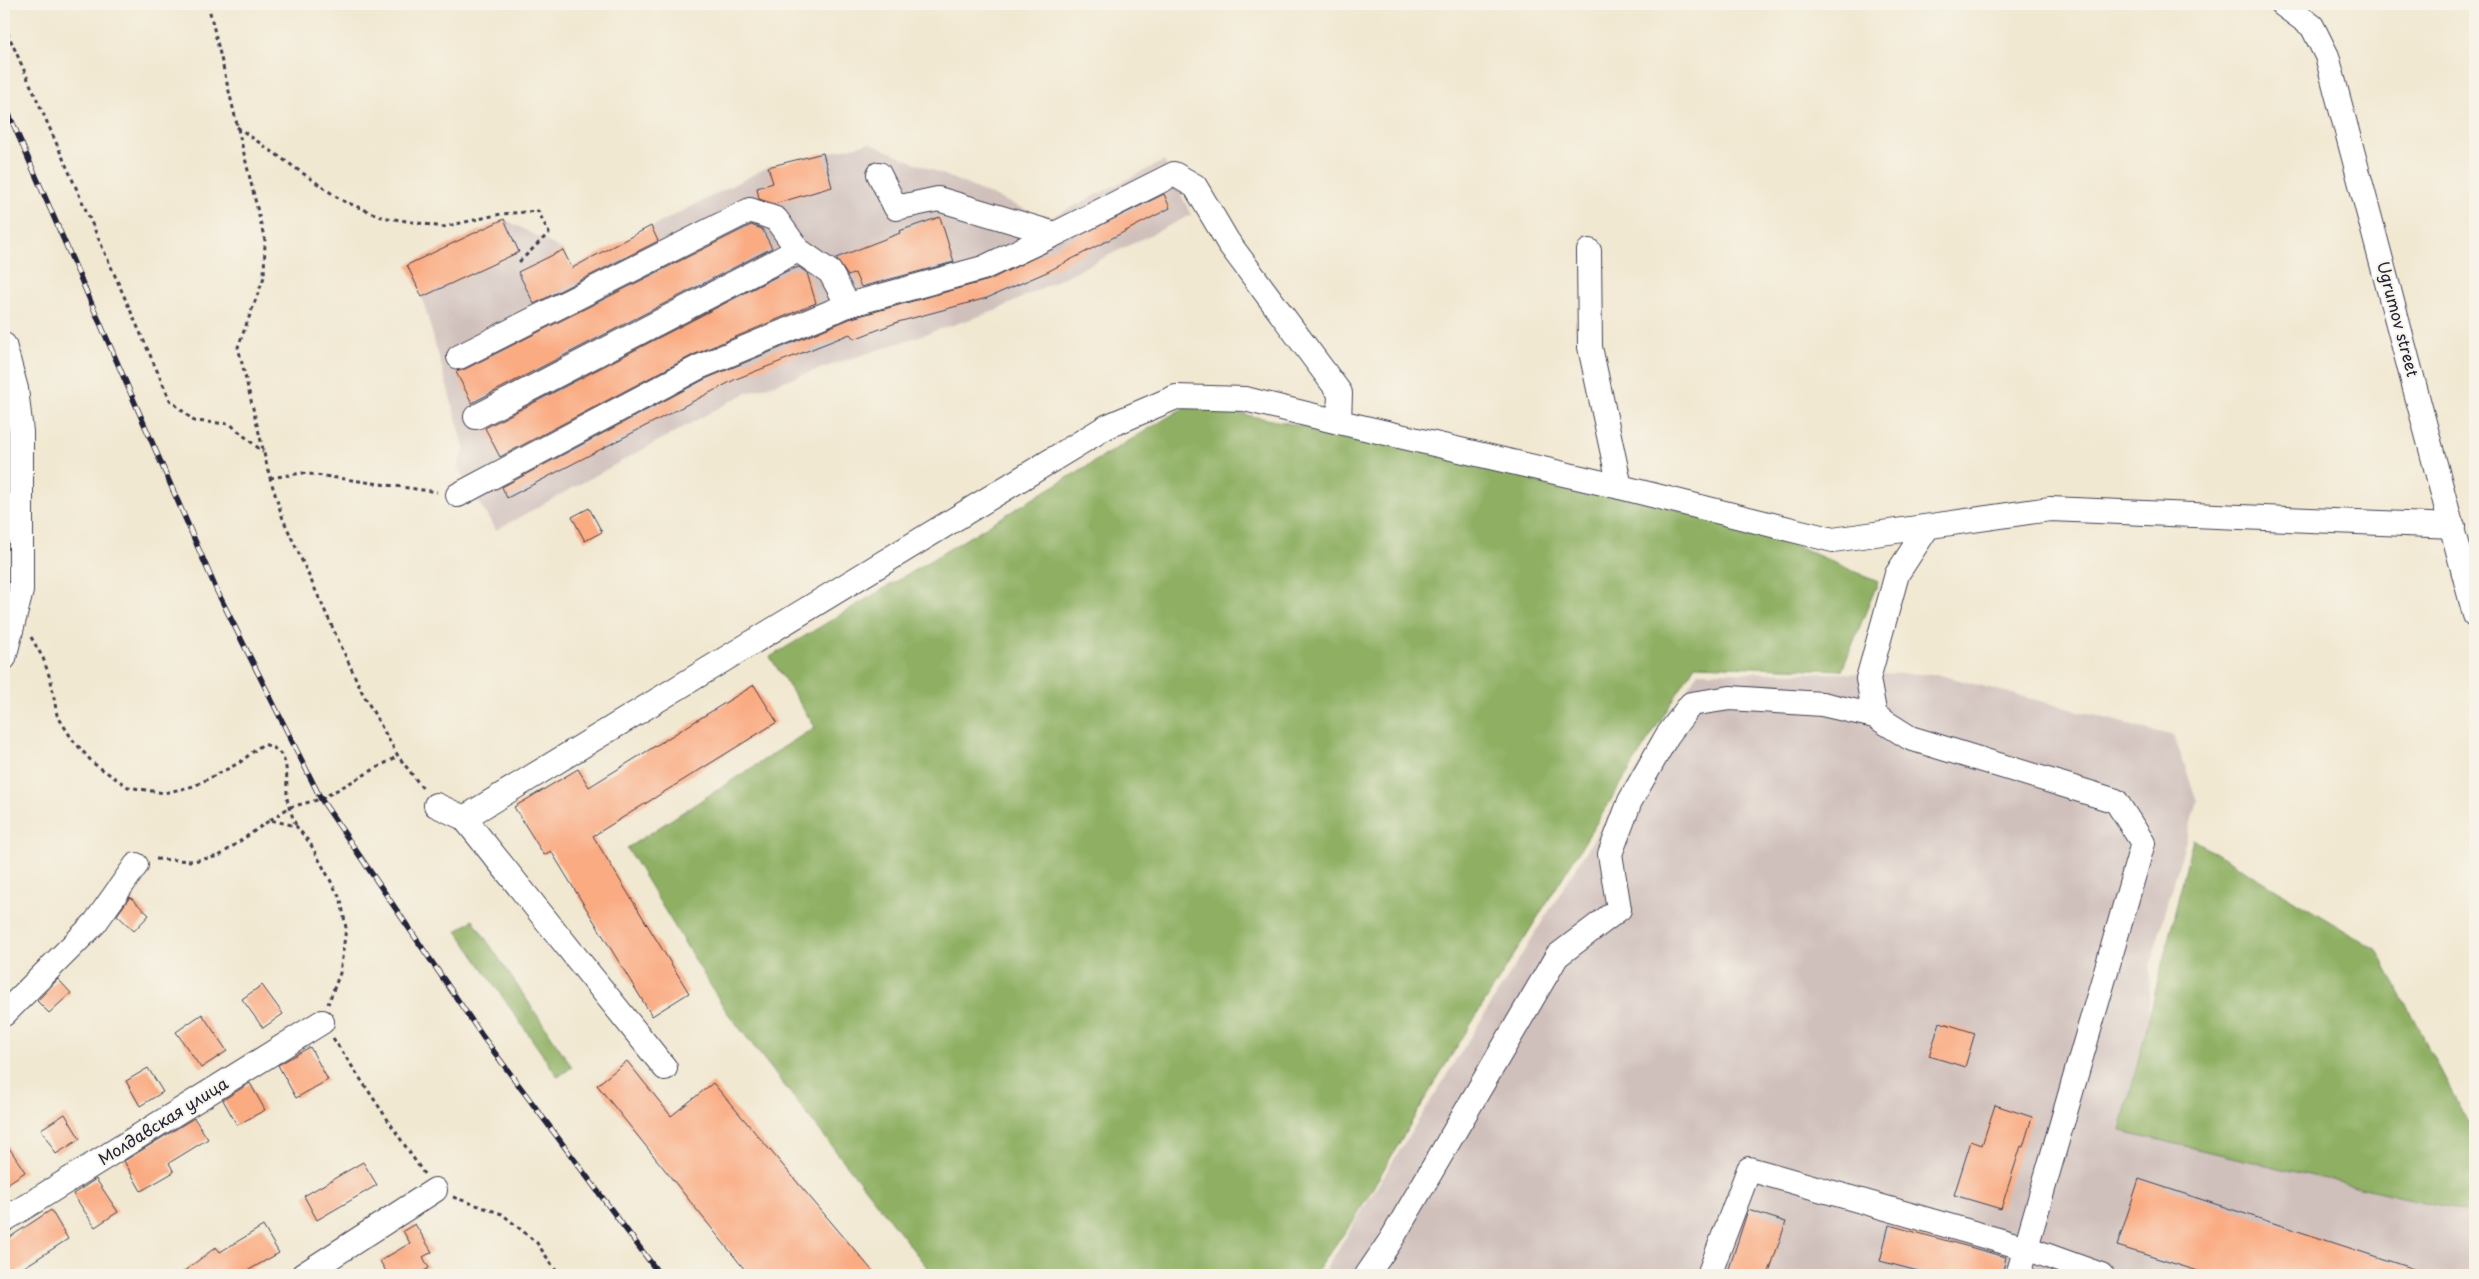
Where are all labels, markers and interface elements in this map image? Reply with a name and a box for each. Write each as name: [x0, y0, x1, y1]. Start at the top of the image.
street label: Ugrumov street: [2372, 258, 2426, 379]
street label: Молдавская улица: [93, 1070, 232, 1170]

